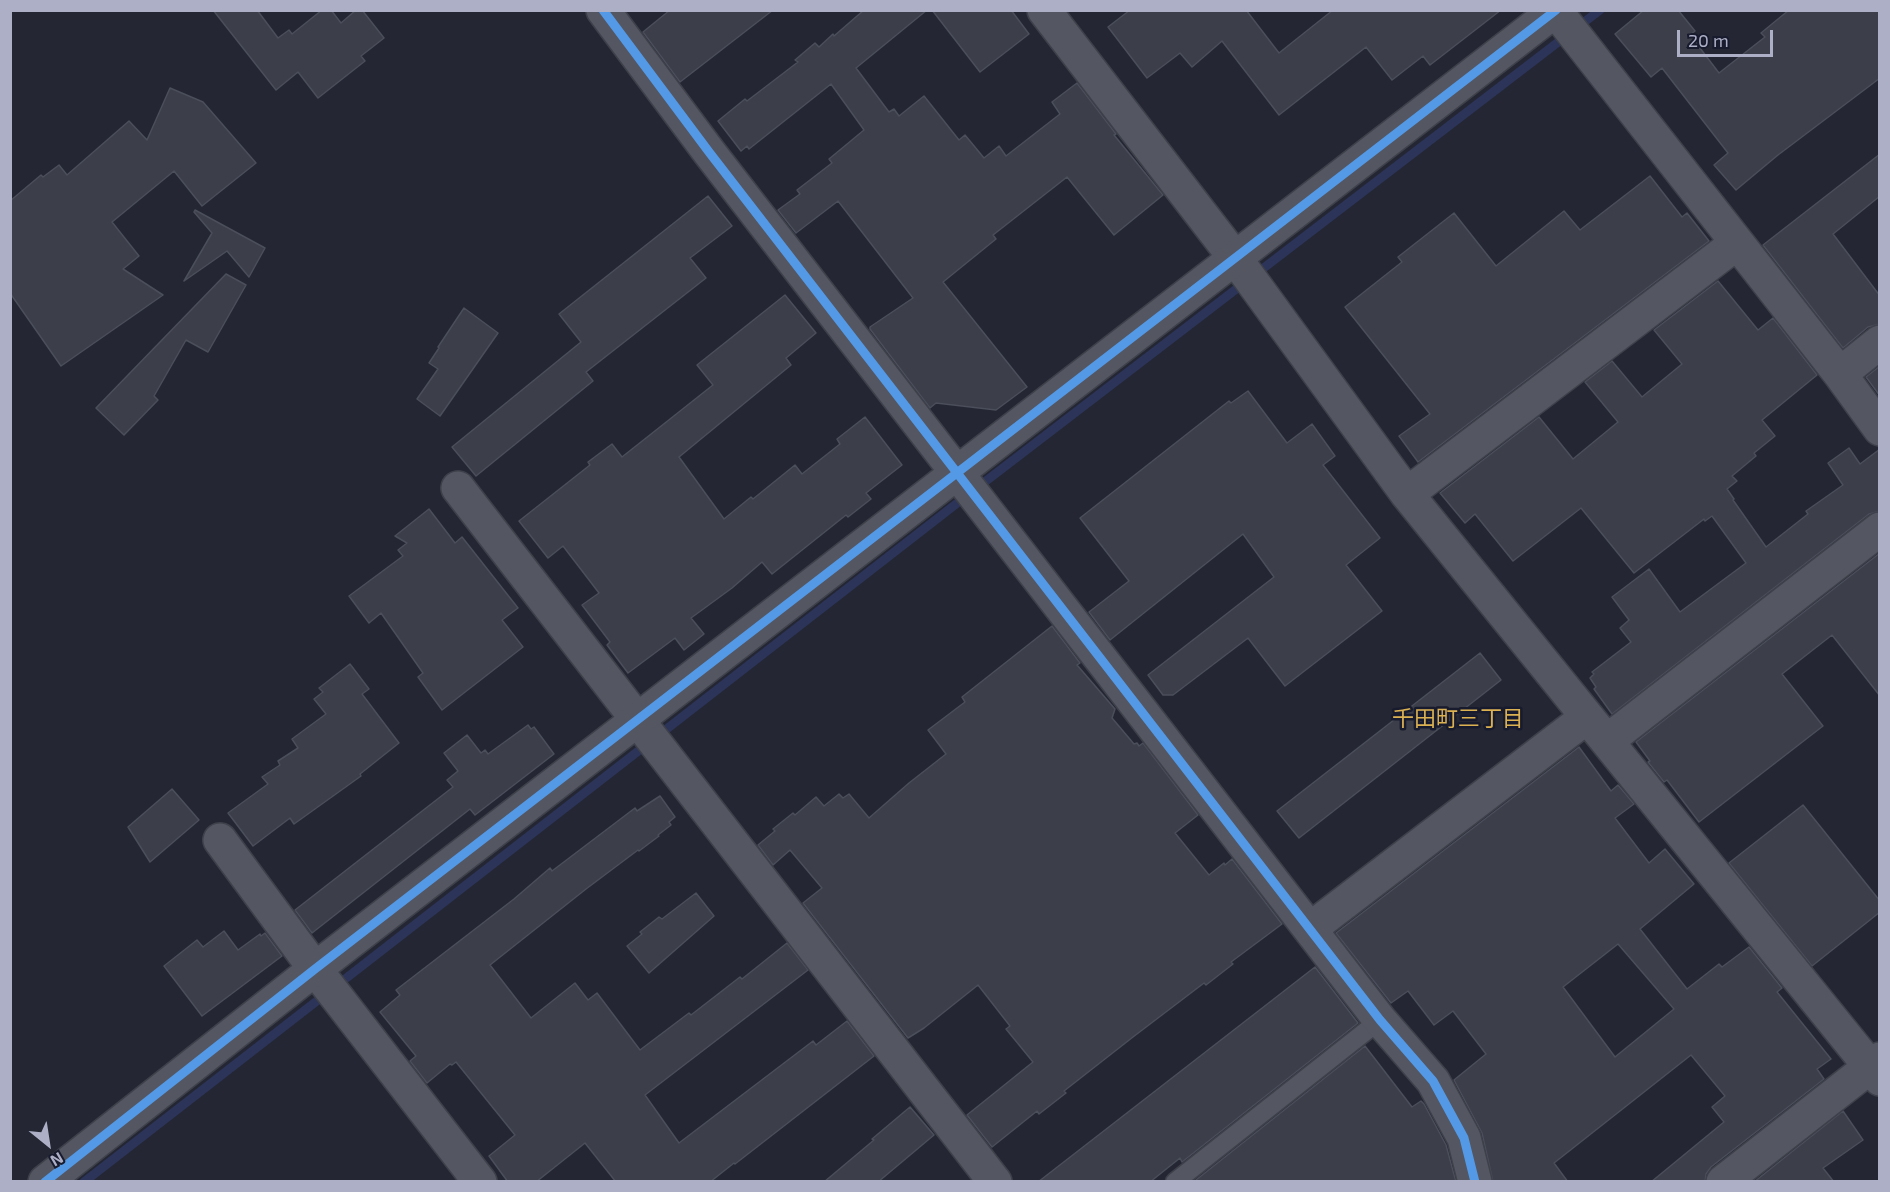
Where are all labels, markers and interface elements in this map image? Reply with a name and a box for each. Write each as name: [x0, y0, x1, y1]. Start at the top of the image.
scale bar: [1680, 18, 1776, 56]
text: 20 m: [1688, 29, 1729, 51]
district label: 千田町三丁目: [1392, 706, 1524, 732]
north arrow: [18, 1114, 78, 1174]
text: N: [47, 1149, 67, 1171]

